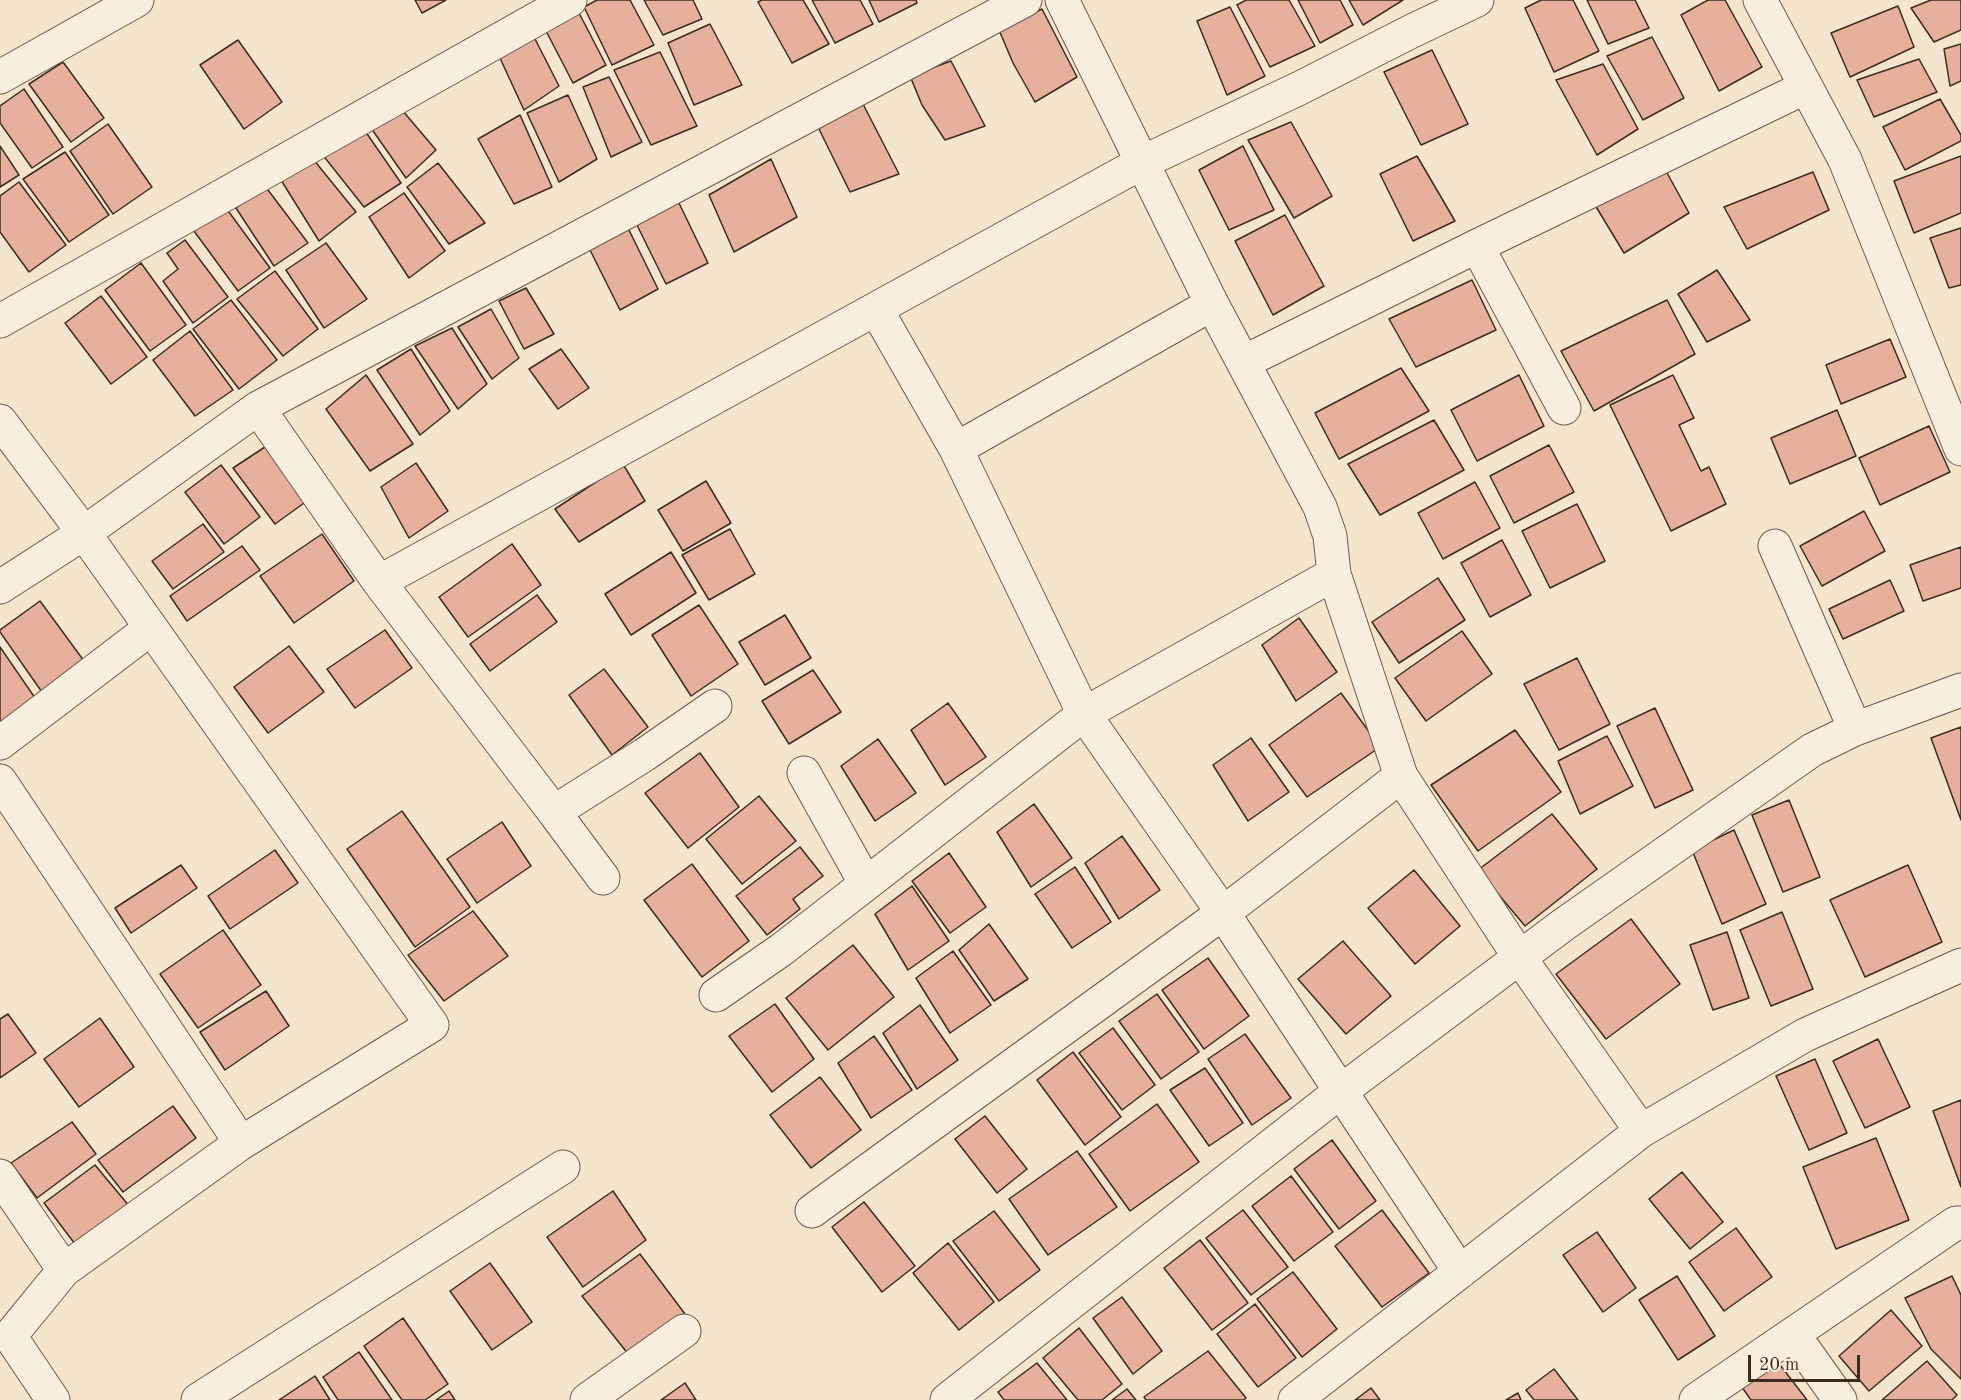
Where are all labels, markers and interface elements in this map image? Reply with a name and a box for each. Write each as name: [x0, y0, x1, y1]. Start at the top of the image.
scale bar: [1751, 1343, 1864, 1381]
text: 20 m: [1759, 1356, 1799, 1374]

